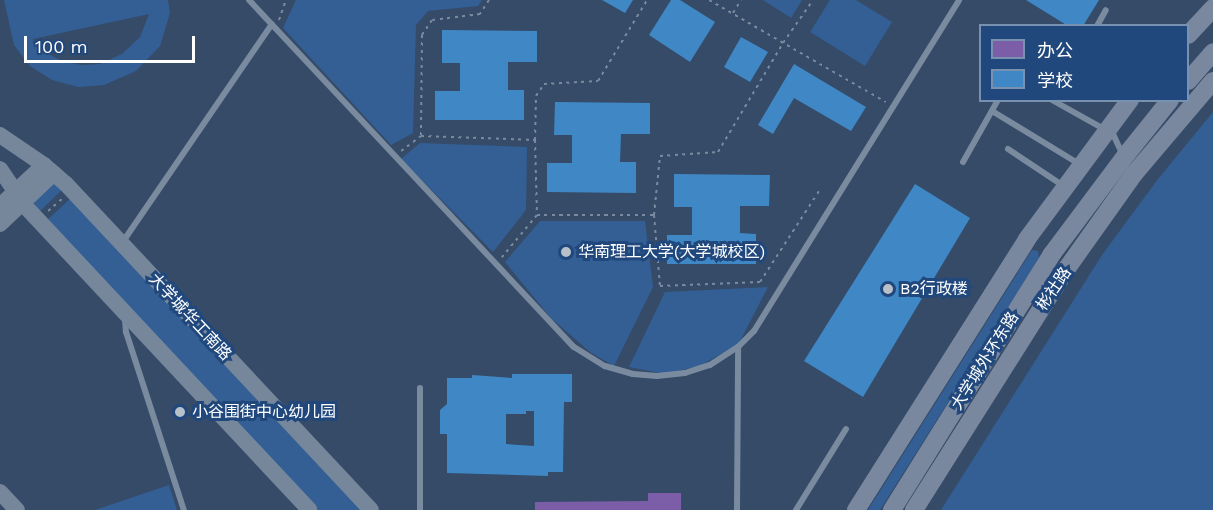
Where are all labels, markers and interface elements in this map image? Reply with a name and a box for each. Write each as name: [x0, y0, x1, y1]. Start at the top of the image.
scale bar: [27, 24, 198, 62]
legend: [979, 24, 1189, 102]
text: 100 m: [35, 36, 88, 57]
text: 办公: [1037, 40, 1073, 61]
text: 学校: [1037, 70, 1073, 91]
place label: 华南理工大学(大学城校区): [578, 242, 765, 262]
marker: 华南理工大学(大学城校区): [559, 245, 573, 259]
street label: 彬社路: [1033, 264, 1075, 314]
street label: 大学城华工南路: [145, 269, 235, 365]
place label: B2行政楼: [900, 279, 968, 299]
marker: B2行政楼: [881, 282, 895, 296]
street label: 大学城外环东路: [947, 308, 1023, 414]
place label: 小谷围街中心幼儿园: [192, 402, 336, 422]
marker: 小谷围街中心幼儿园: [173, 405, 187, 419]

